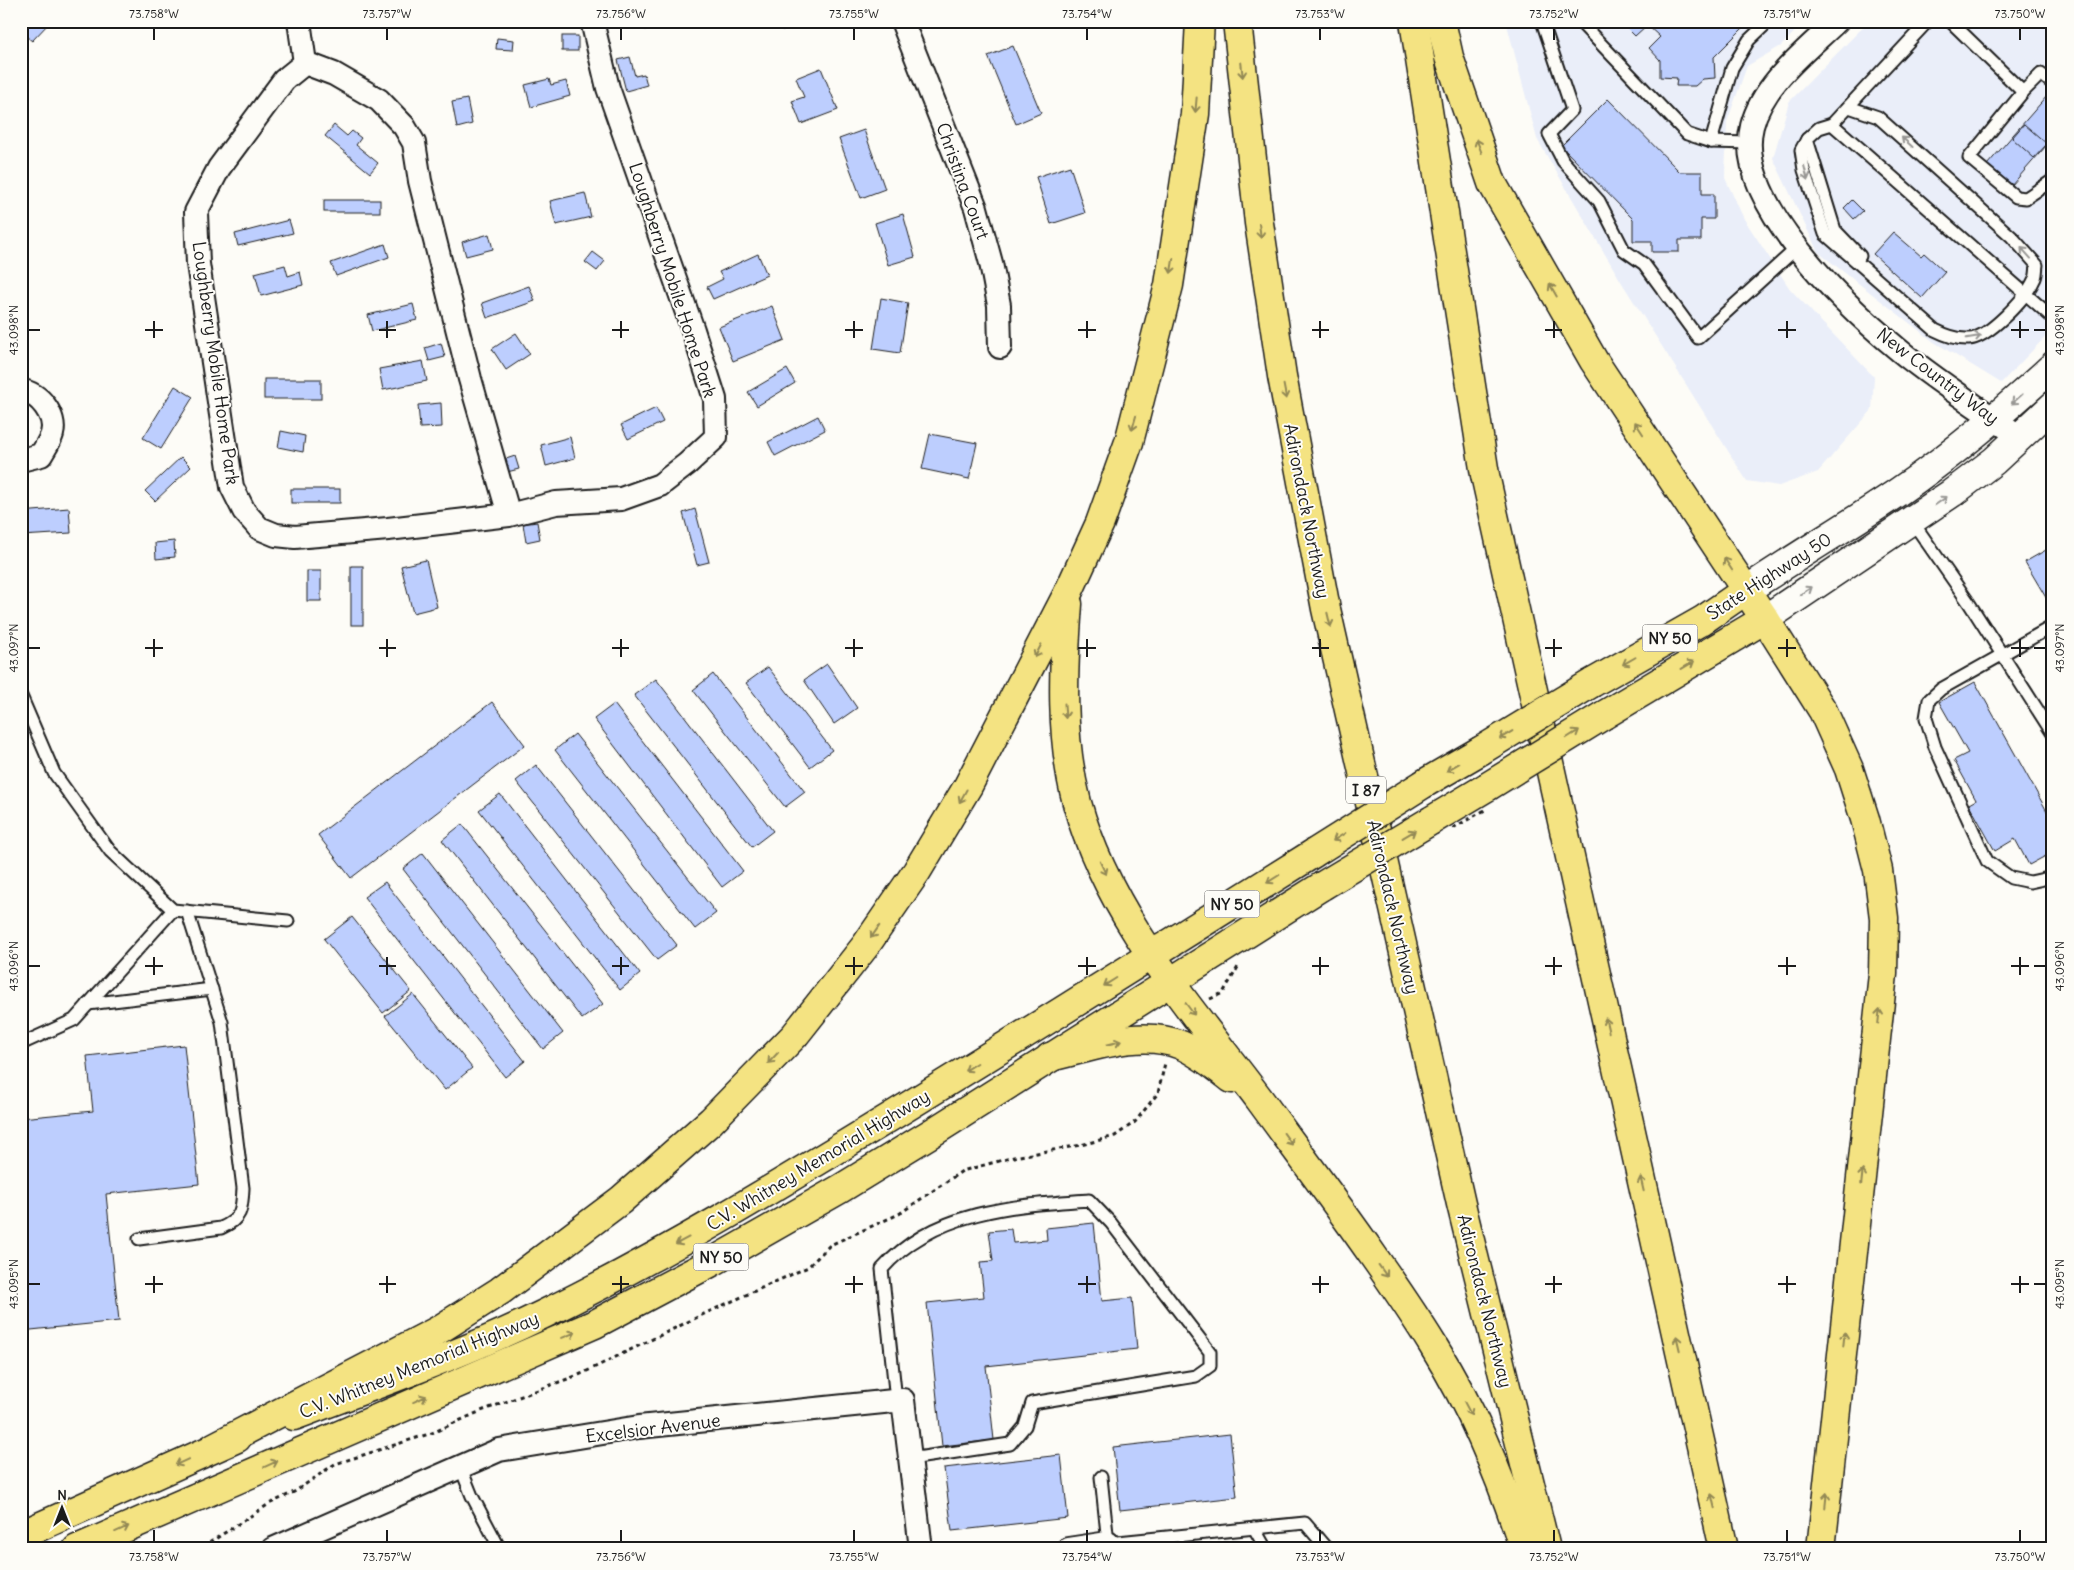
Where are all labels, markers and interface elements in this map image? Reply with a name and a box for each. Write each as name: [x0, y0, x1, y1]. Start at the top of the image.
text: 73.758°W: [129, 6, 179, 21]
text: 73.757°W: [363, 6, 411, 21]
text: 73.756°W: [596, 6, 646, 21]
text: 73.755°W: [829, 6, 879, 21]
text: 73.754°W: [1062, 6, 1112, 21]
text: 73.753°W: [1295, 6, 1345, 21]
text: 73.752°W: [1529, 6, 1579, 21]
text: 73.751°W: [1763, 6, 1811, 21]
text: 73.750°W: [1995, 6, 2045, 21]
one-way arrow: [1237, 61, 1247, 77]
one-way arrow: [1191, 97, 1201, 113]
street label: Christina Court: [931, 119, 995, 243]
one-way arrow: [1901, 136, 1914, 148]
one-way arrow: [1474, 139, 1483, 154]
street label: Loughberry Mobile Home Park: [624, 159, 722, 401]
one-way arrow: [1802, 165, 1811, 181]
one-way arrow: [1256, 223, 1266, 239]
street label: Loughberry Mobile Home Park: [187, 240, 245, 486]
one-way arrow: [2020, 246, 2032, 259]
one-way arrow: [1167, 257, 1177, 273]
one-way arrow: [1548, 283, 1558, 298]
text: 43.098°N: [6, 305, 21, 355]
text: 43.098°N: [2052, 305, 2067, 355]
street label: New Country Way: [1872, 323, 2004, 429]
one-way arrow: [1965, 331, 1981, 341]
one-way arrow: [1280, 383, 1290, 399]
one-way arrow: [2010, 393, 2023, 405]
one-way arrow: [1129, 415, 1138, 431]
street label: Adirondack Northway: [1279, 421, 1335, 601]
one-way arrow: [1633, 421, 1644, 435]
one-way arrow: [1933, 496, 1947, 506]
street label: State Highway 50: [1702, 527, 1836, 625]
one-way arrow: [1723, 557, 1733, 571]
one-way arrow: [1798, 586, 1812, 596]
one-way arrow: [1325, 612, 1334, 628]
text: 43.097°N: [6, 623, 21, 673]
text: 43.097°N: [2052, 623, 2067, 673]
road number: NY 50: [1642, 624, 1698, 651]
one-way arrow: [1033, 644, 1043, 659]
one-way arrow: [1623, 657, 1637, 667]
one-way arrow: [1680, 660, 1694, 670]
one-way arrow: [1061, 703, 1070, 719]
one-way arrow: [1565, 729, 1579, 739]
one-way arrow: [1499, 731, 1513, 741]
one-way arrow: [1446, 763, 1460, 773]
road number: I 87: [1346, 776, 1386, 804]
one-way arrow: [958, 788, 968, 803]
street label: Adirondack Northway: [1362, 818, 1424, 996]
one-way arrow: [1401, 829, 1415, 839]
one-way arrow: [1333, 832, 1347, 842]
one-way arrow: [1098, 860, 1108, 875]
one-way arrow: [1266, 874, 1280, 884]
road number: NY 50: [1204, 891, 1260, 918]
one-way arrow: [870, 925, 880, 939]
text: 43.096°N: [6, 941, 21, 991]
text: 43.096°N: [2052, 941, 2067, 991]
one-way arrow: [1103, 978, 1117, 988]
one-way arrow: [1185, 1002, 1196, 1015]
one-way arrow: [1874, 1008, 1884, 1024]
one-way arrow: [1602, 1018, 1611, 1034]
one-way arrow: [1106, 1038, 1122, 1047]
one-way arrow: [767, 1052, 779, 1064]
one-way arrow: [965, 1063, 979, 1073]
street label: C.V. Whitney Memorial Highway: [702, 1084, 934, 1236]
one-way arrow: [1283, 1132, 1293, 1146]
one-way arrow: [1857, 1170, 1867, 1186]
one-way arrow: [1637, 1177, 1646, 1193]
street label: Adirondack Northway: [1452, 1212, 1518, 1390]
one-way arrow: [675, 1237, 690, 1246]
road number: NY 50: [694, 1244, 748, 1270]
text: 43.095°N: [6, 1259, 21, 1309]
text: 43.095°N: [2052, 1259, 2067, 1309]
one-way arrow: [1378, 1263, 1388, 1277]
street label: C.V. Whitney Memorial Highway: [296, 1306, 542, 1424]
one-way arrow: [561, 1330, 576, 1340]
one-way arrow: [1839, 1331, 1849, 1347]
one-way arrow: [1673, 1335, 1682, 1351]
one-way arrow: [412, 1394, 427, 1404]
one-way arrow: [1464, 1401, 1473, 1416]
street label: Excelsior Avenue: [584, 1408, 722, 1448]
one-way arrow: [175, 1458, 190, 1467]
one-way arrow: [263, 1459, 278, 1469]
north arrow: [38, 1482, 88, 1532]
text: N: [57, 1486, 67, 1504]
one-way arrow: [1821, 1493, 1831, 1509]
one-way arrow: [1708, 1494, 1717, 1510]
one-way arrow: [114, 1524, 129, 1534]
text: 73.758°W: [129, 1549, 179, 1564]
text: 73.757°W: [363, 1549, 411, 1564]
text: 73.756°W: [596, 1549, 646, 1564]
text: 73.755°W: [829, 1549, 879, 1564]
text: 73.754°W: [1062, 1549, 1112, 1564]
text: 73.753°W: [1295, 1549, 1345, 1564]
text: 73.752°W: [1529, 1549, 1579, 1564]
text: 73.751°W: [1763, 1549, 1811, 1564]
text: 73.750°W: [1995, 1549, 2045, 1564]

